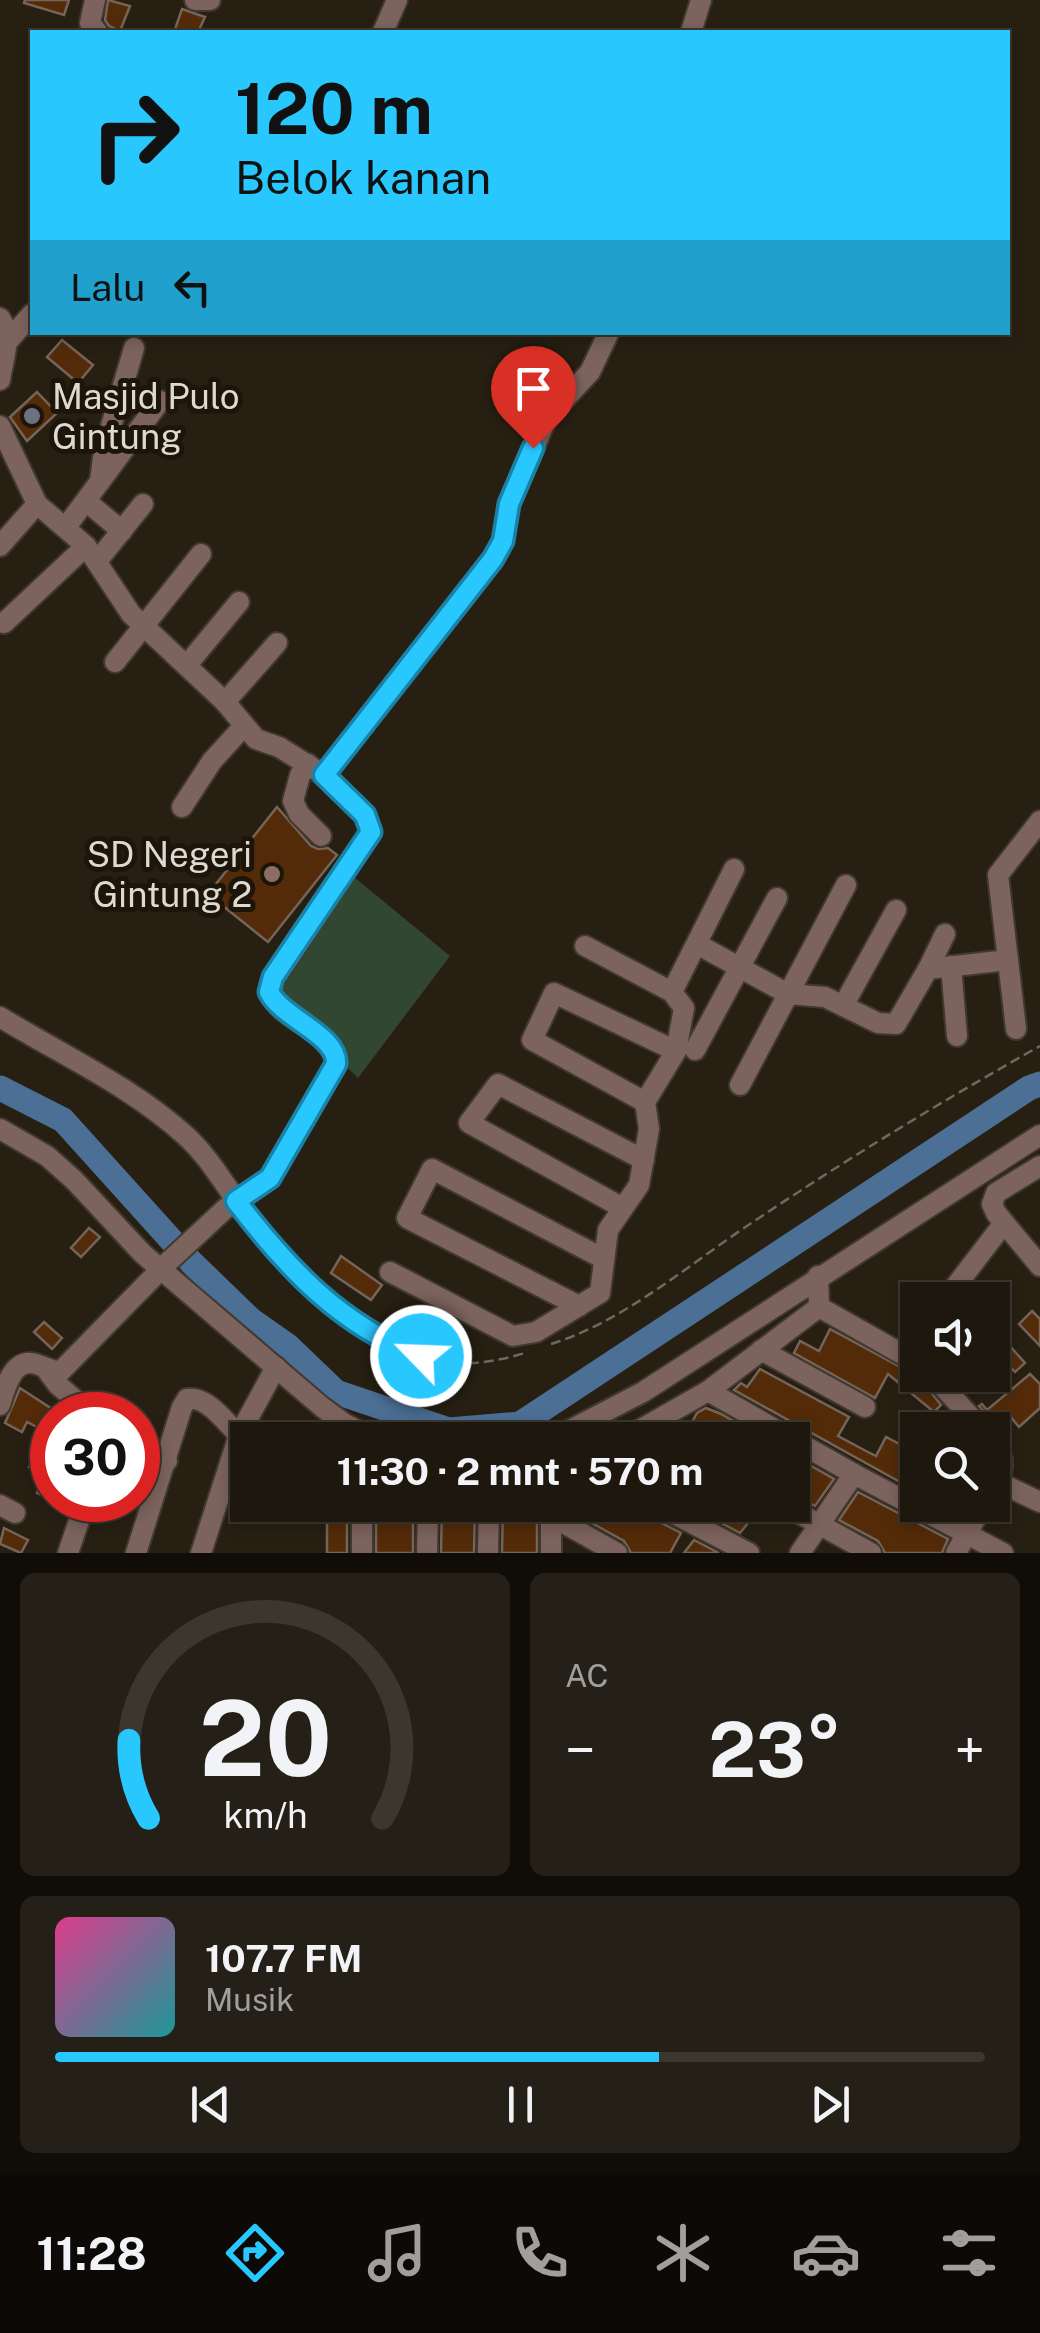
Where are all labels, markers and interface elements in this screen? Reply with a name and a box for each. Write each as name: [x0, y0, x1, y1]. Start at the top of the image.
text: 120 m: [235, 67, 433, 150]
icon: right: [70, 70, 200, 200]
text: Belok kanan: [235, 151, 491, 204]
icon: left: [165, 260, 220, 315]
text: Lalu: [70, 265, 145, 310]
pin: [491, 346, 576, 449]
icon: arrive: [506, 361, 561, 416]
place label: Masjid Pulo Gintung: [52, 376, 239, 457]
marker: Masjid Pulo Gintung: [21, 405, 43, 427]
place label: SD Negeri Gintung 2: [87, 834, 252, 915]
marker: SD Negeri Gintung 2: [261, 863, 283, 885]
map controls: [900, 1282, 1010, 1522]
button: sound: [900, 1282, 1010, 1392]
position arrow: [369, 1304, 473, 1408]
speed limit sign: 30: [30, 1392, 160, 1522]
button: search: [900, 1412, 1010, 1522]
text: 11:30 · 2 mnt · 570 m: [337, 1449, 703, 1494]
text: AC: [565, 1657, 609, 1694]
text: 20: [198, 1677, 332, 1799]
text: 23°: [708, 1706, 842, 1794]
text: −: [565, 1718, 596, 1782]
text: +: [955, 1718, 985, 1782]
text: km/h: [223, 1794, 307, 1836]
text: 107.7 FM: [205, 1936, 362, 1981]
text: Musik: [205, 1981, 294, 2018]
icon: previous: [183, 2077, 238, 2132]
icon: pause: [493, 2077, 548, 2132]
icon: next: [803, 2077, 858, 2132]
icon: directions: [220, 2218, 290, 2288]
icon: music: [362, 2218, 432, 2288]
icon: phone: [505, 2218, 575, 2288]
icon: climate: [648, 2218, 718, 2288]
icon: car: [791, 2218, 861, 2288]
icon: filters: [934, 2218, 1004, 2288]
text: 11:28: [36, 2227, 147, 2280]

